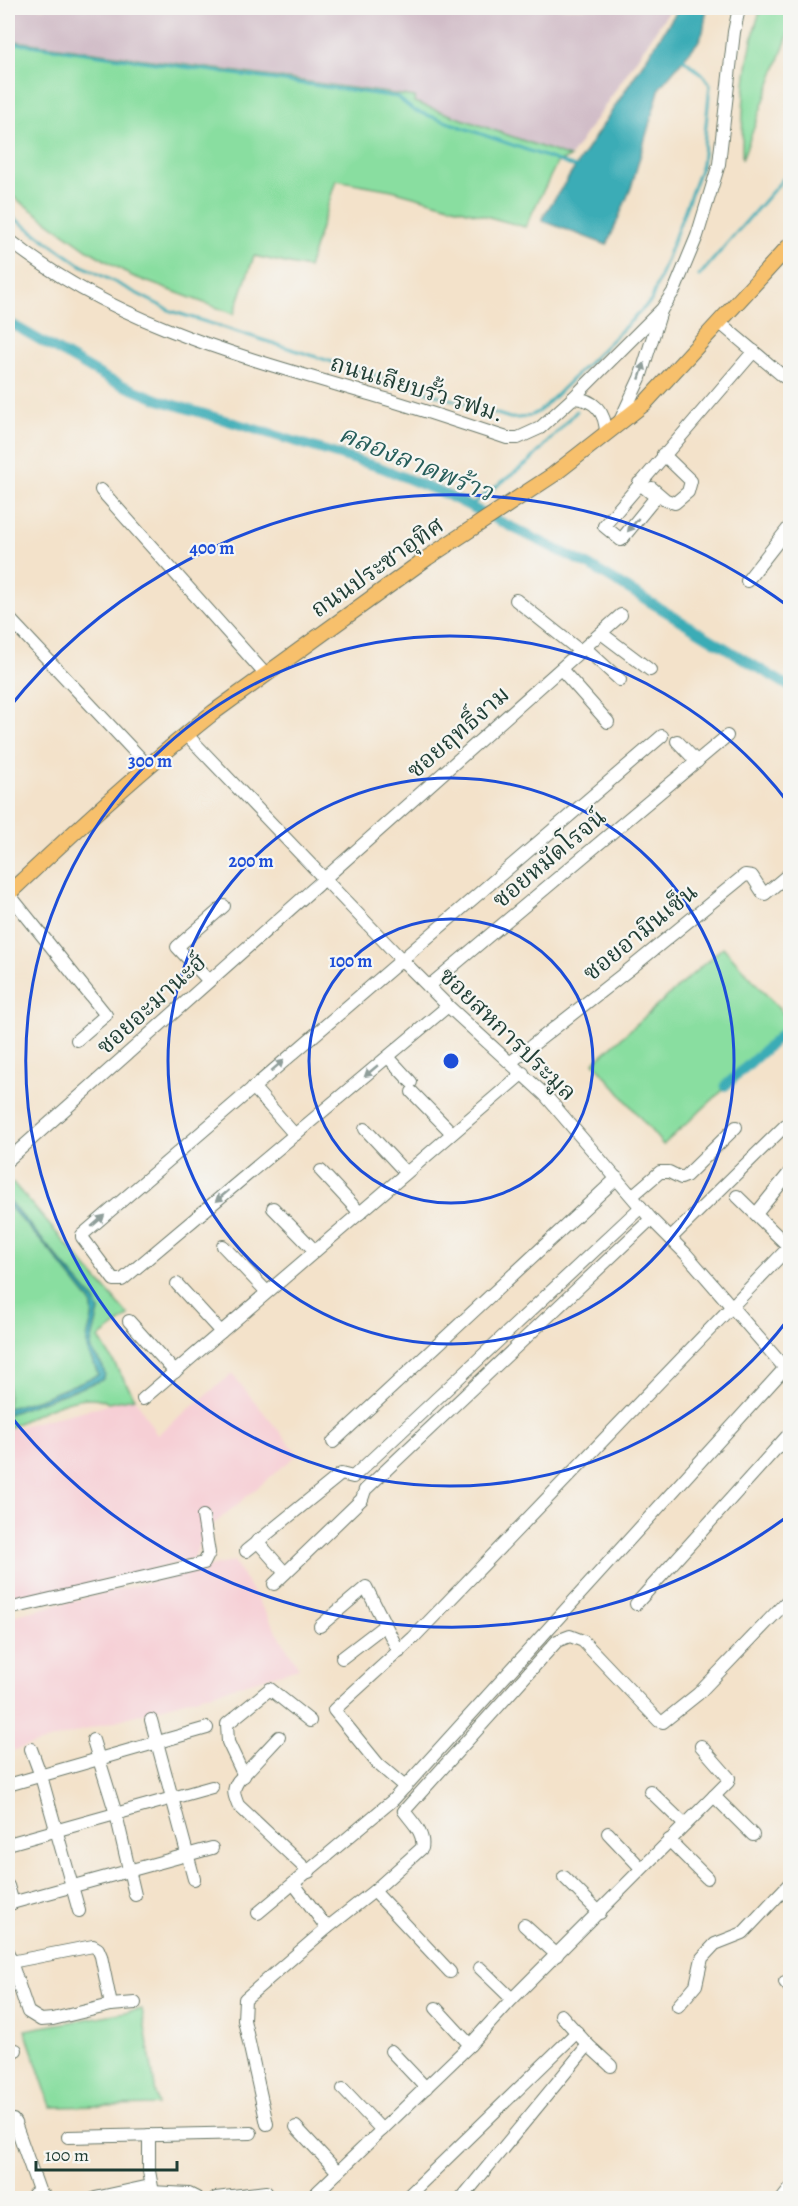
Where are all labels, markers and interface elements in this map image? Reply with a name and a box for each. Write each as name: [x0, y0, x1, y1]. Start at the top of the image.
street label: ถนนเลียบรั้ว รฟม.: [326, 345, 508, 430]
one-way arrow: [638, 362, 648, 380]
water label: คลองลาดพร้าว: [334, 416, 500, 510]
street label: ถนนประชาอุทิศ: [304, 509, 450, 625]
one-way arrow: [627, 517, 640, 533]
text: 400 m: [190, 536, 234, 560]
street label: ซอยฤทธิ์งาม: [399, 677, 516, 786]
text: 300 m: [128, 749, 172, 773]
street label: ซอยหมัดโรจน์: [484, 799, 613, 915]
text: 200 m: [228, 849, 274, 873]
street label: ซอยอามินเซ็น: [576, 876, 704, 988]
street label: ซอยอะมานะฮ์: [89, 946, 213, 1062]
text: 100 m: [330, 949, 372, 973]
street label: ซอยสหการประมูล: [432, 960, 584, 1108]
centre of rings: [441, 1051, 461, 1071]
one-way arrow: [269, 1060, 284, 1073]
one-way arrow: [363, 1064, 379, 1077]
one-way arrow: [215, 1189, 230, 1202]
one-way arrow: [90, 1215, 105, 1228]
scale bar: [36, 2134, 177, 2172]
text: 100 m: [45, 2143, 89, 2167]

